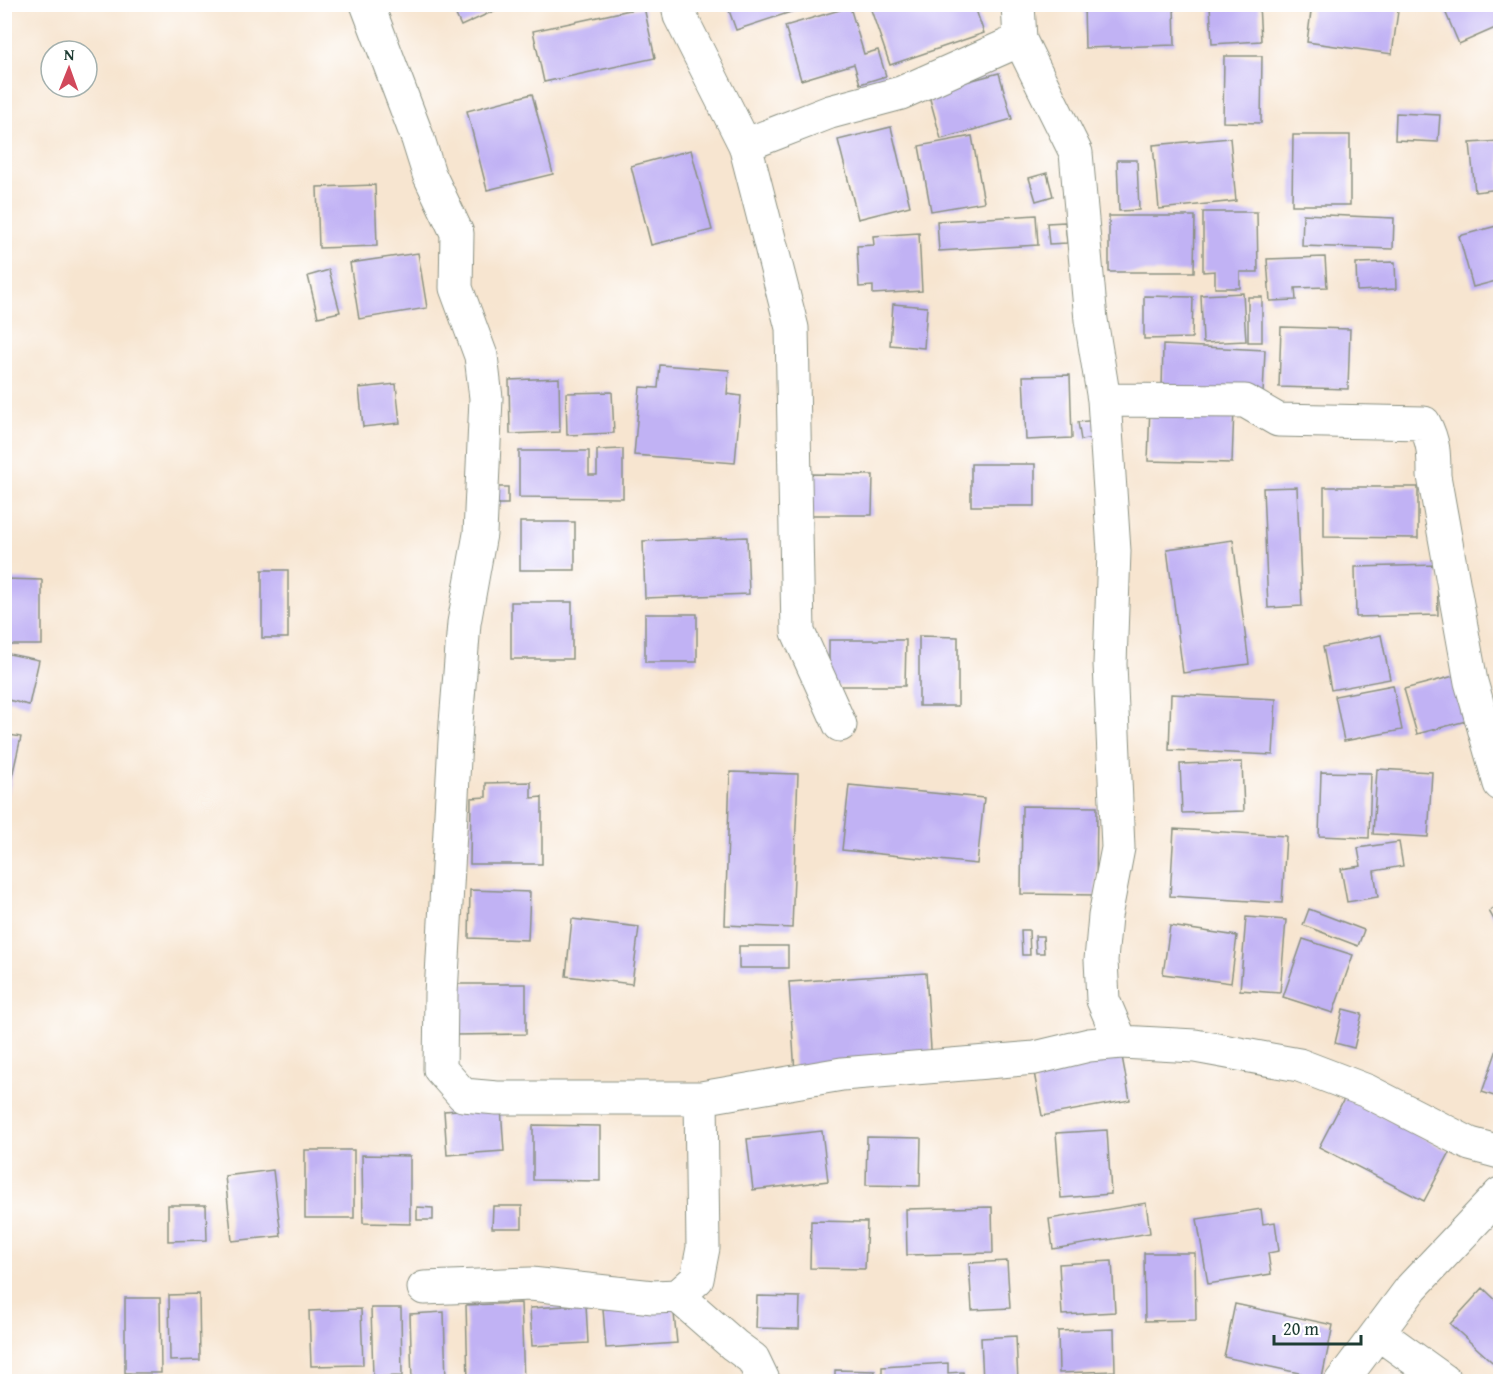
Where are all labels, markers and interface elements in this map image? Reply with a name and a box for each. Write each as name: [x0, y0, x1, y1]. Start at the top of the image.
north arrow: [39, 39, 99, 99]
text: N: [64, 42, 75, 66]
scale bar: [1274, 1308, 1361, 1346]
text: 20 m: [1283, 1315, 1319, 1342]

